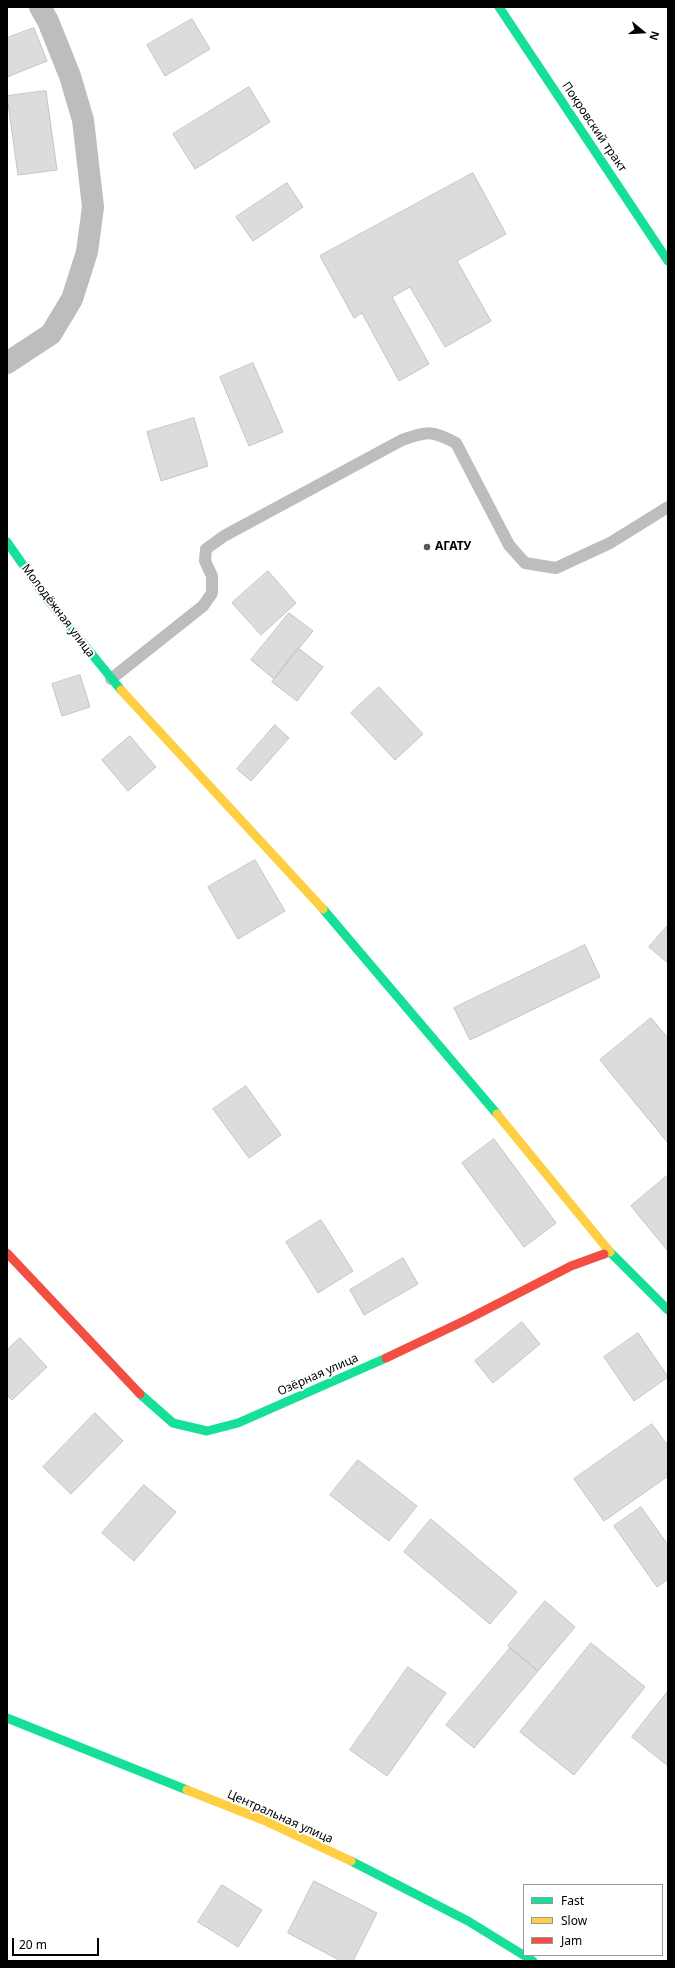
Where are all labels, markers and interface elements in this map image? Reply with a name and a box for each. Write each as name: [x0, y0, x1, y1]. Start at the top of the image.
north arrow: [623, 12, 663, 52]
text: N: [646, 29, 663, 42]
street label: Покровский тракт: [559, 79, 629, 175]
place label: АГАТУ: [435, 540, 471, 554]
marker: АГАТУ: [422, 542, 432, 552]
street label: Молодёжная улица: [18, 562, 98, 660]
street label: Озёрная улица: [275, 1351, 361, 1399]
street label: Центральная улица: [225, 1787, 335, 1847]
legend: [523, 1884, 663, 1956]
text: Fast: [561, 1892, 584, 1909]
text: Slow: [561, 1912, 587, 1929]
scale bar: [14, 1930, 101, 1956]
text: Jam: [561, 1932, 582, 1949]
text: 20 m: [19, 1936, 47, 1953]

